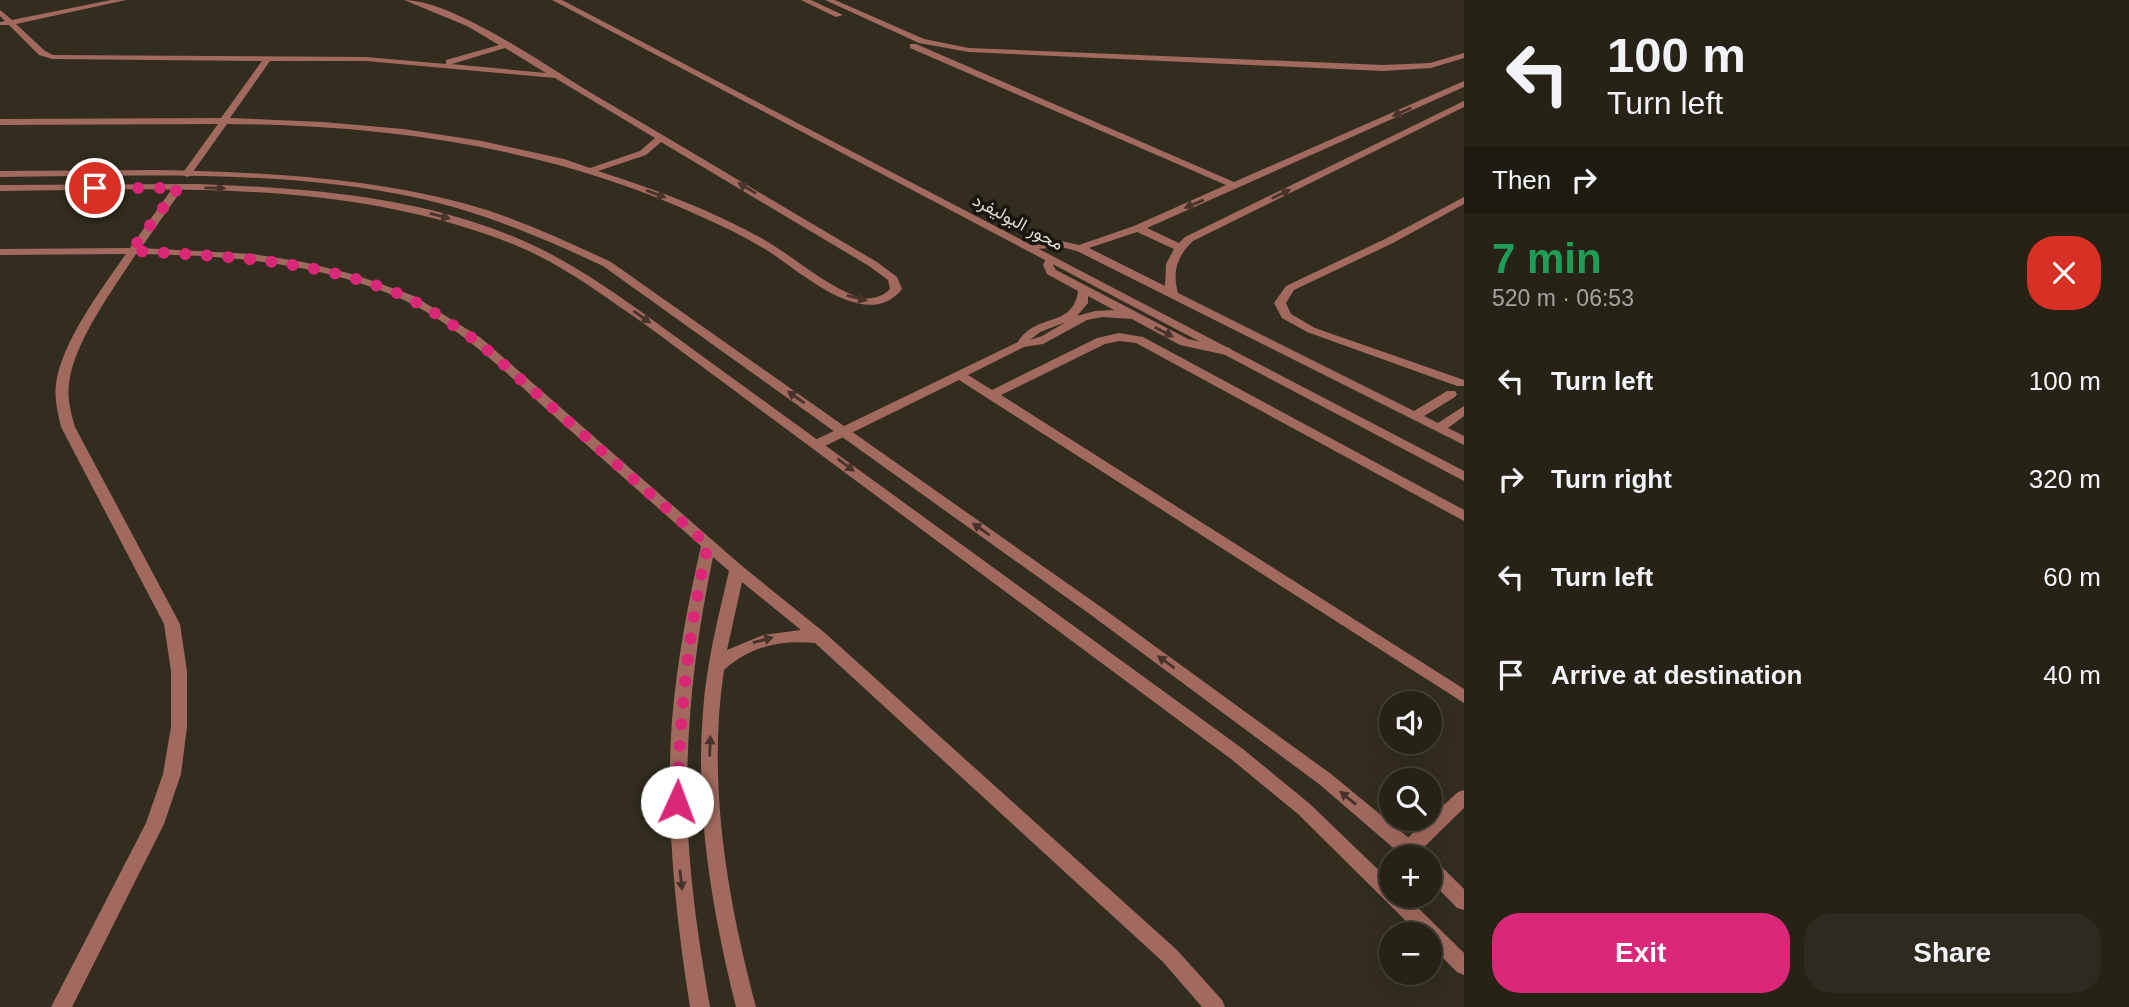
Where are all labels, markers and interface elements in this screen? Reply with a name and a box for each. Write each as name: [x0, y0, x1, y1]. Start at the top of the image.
icon: left: [1492, 28, 1583, 119]
text: 100 m: [1607, 28, 1746, 82]
text: Turn left: [1607, 85, 1723, 121]
one-way arrow: [1392, 106, 1412, 118]
pin: [65, 158, 125, 218]
icon: right: [1565, 161, 1603, 199]
text: Then: [1492, 165, 1551, 195]
icon: arrive: [76, 169, 114, 207]
one-way arrow: [204, 182, 226, 194]
one-way arrow: [737, 182, 756, 194]
one-way arrow: [646, 188, 667, 199]
one-way arrow: [1271, 189, 1291, 200]
street label: محور البوليفرد: [969, 190, 1067, 255]
one-way arrow: [1183, 199, 1204, 210]
one-way arrow: [430, 212, 451, 222]
text: 7 min: [1492, 235, 1602, 282]
button: close: [2027, 236, 2101, 310]
text: 520 m · 06:53: [1492, 285, 1634, 311]
one-way arrow: [846, 293, 868, 304]
one-way arrow: [633, 310, 651, 324]
one-way arrow: [1154, 326, 1174, 337]
icon: left: [1492, 362, 1530, 400]
text: Turn left: [1551, 366, 1653, 396]
text: 100 m: [2029, 366, 2101, 396]
one-way arrow: [787, 390, 805, 404]
one-way arrow: [837, 458, 855, 473]
icon: right: [1492, 460, 1530, 498]
text: Turn right: [1551, 464, 1672, 494]
text: 320 m: [2029, 464, 2101, 494]
one-way arrow: [972, 522, 990, 536]
icon: left: [1492, 558, 1530, 596]
text: Turn left: [1551, 562, 1653, 592]
text: 60 m: [2043, 562, 2101, 592]
one-way arrow: [753, 634, 775, 645]
one-way arrow: [1157, 655, 1175, 669]
icon: arrive: [1492, 656, 1530, 694]
text: Arrive at destination: [1551, 660, 1802, 690]
text: 40 m: [2043, 660, 2101, 690]
map controls: [1379, 691, 1442, 985]
button: sound: [1379, 691, 1442, 754]
one-way arrow: [704, 735, 715, 757]
position arrow: [640, 765, 714, 839]
button: search: [1379, 768, 1442, 831]
one-way arrow: [1340, 791, 1357, 806]
button: +: [1379, 845, 1442, 908]
one-way arrow: [676, 869, 687, 891]
button: Exit: [1492, 913, 1790, 993]
button: Share: [1804, 913, 2101, 993]
button: −: [1379, 922, 1442, 985]

